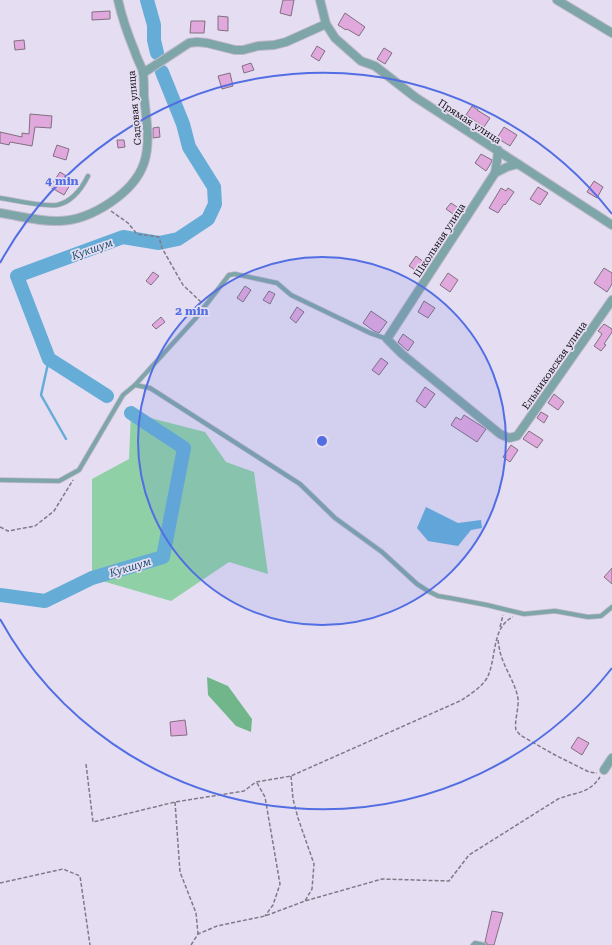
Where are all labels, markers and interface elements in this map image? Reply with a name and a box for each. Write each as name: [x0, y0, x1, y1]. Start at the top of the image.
street label: Садовая улица: [126, 70, 143, 146]
street label: Прямая улица: [436, 97, 504, 146]
text: 4 min: [45, 174, 79, 188]
street label: Школьная улица: [411, 201, 468, 279]
water label: Кукшум: [69, 236, 115, 263]
text: 2 min: [175, 304, 209, 318]
street label: Ельниковская улица: [520, 319, 589, 411]
centre of rings: [315, 434, 329, 448]
water label: Кукшум: [107, 555, 153, 580]

